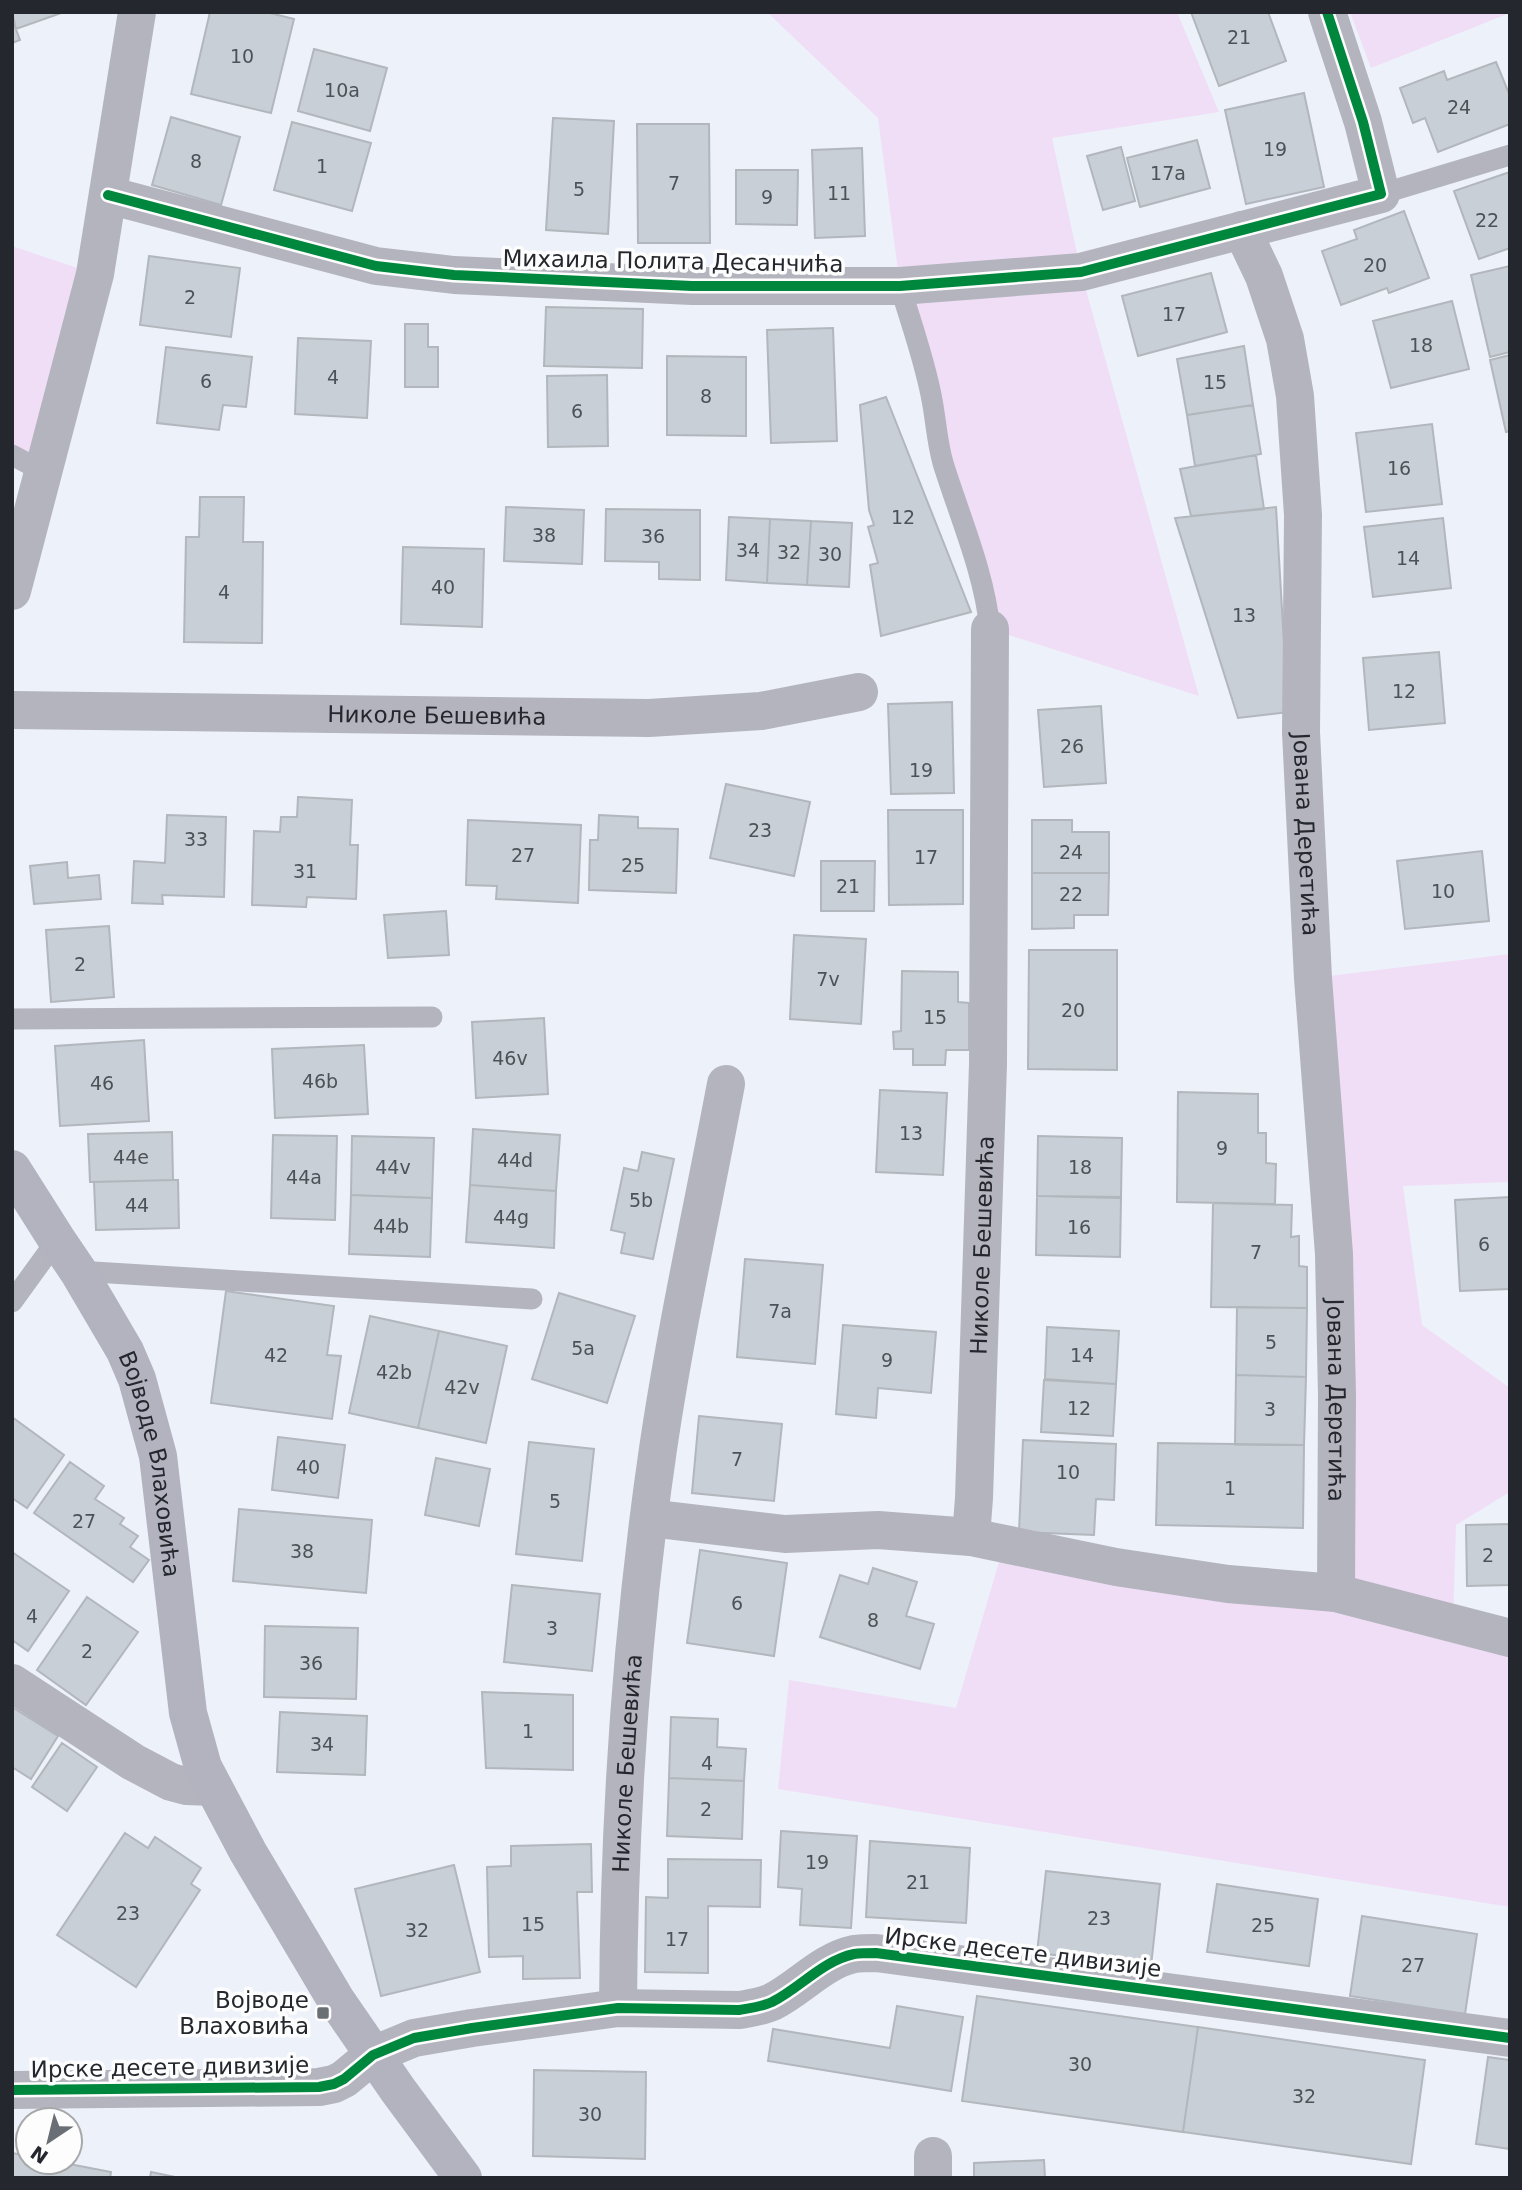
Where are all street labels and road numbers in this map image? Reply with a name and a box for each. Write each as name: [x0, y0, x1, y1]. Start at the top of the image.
street label: Михаила Полита Десанчића: [502, 245, 844, 277]
street label: Николе Бешевића: [327, 701, 547, 730]
street label: Јована Деретића: [1288, 730, 1324, 937]
street label: Николе Бешевића: [966, 1135, 999, 1355]
street label: Јована Деретића: [1322, 1296, 1350, 1502]
street label: Војводе Влаховића: [113, 1347, 185, 1579]
street label: Николе Бешевића: [608, 1653, 647, 1873]
street label: Ирске десете дивизије: [883, 1922, 1163, 1982]
street label: Ирске десете дивизије: [30, 2052, 310, 2082]

